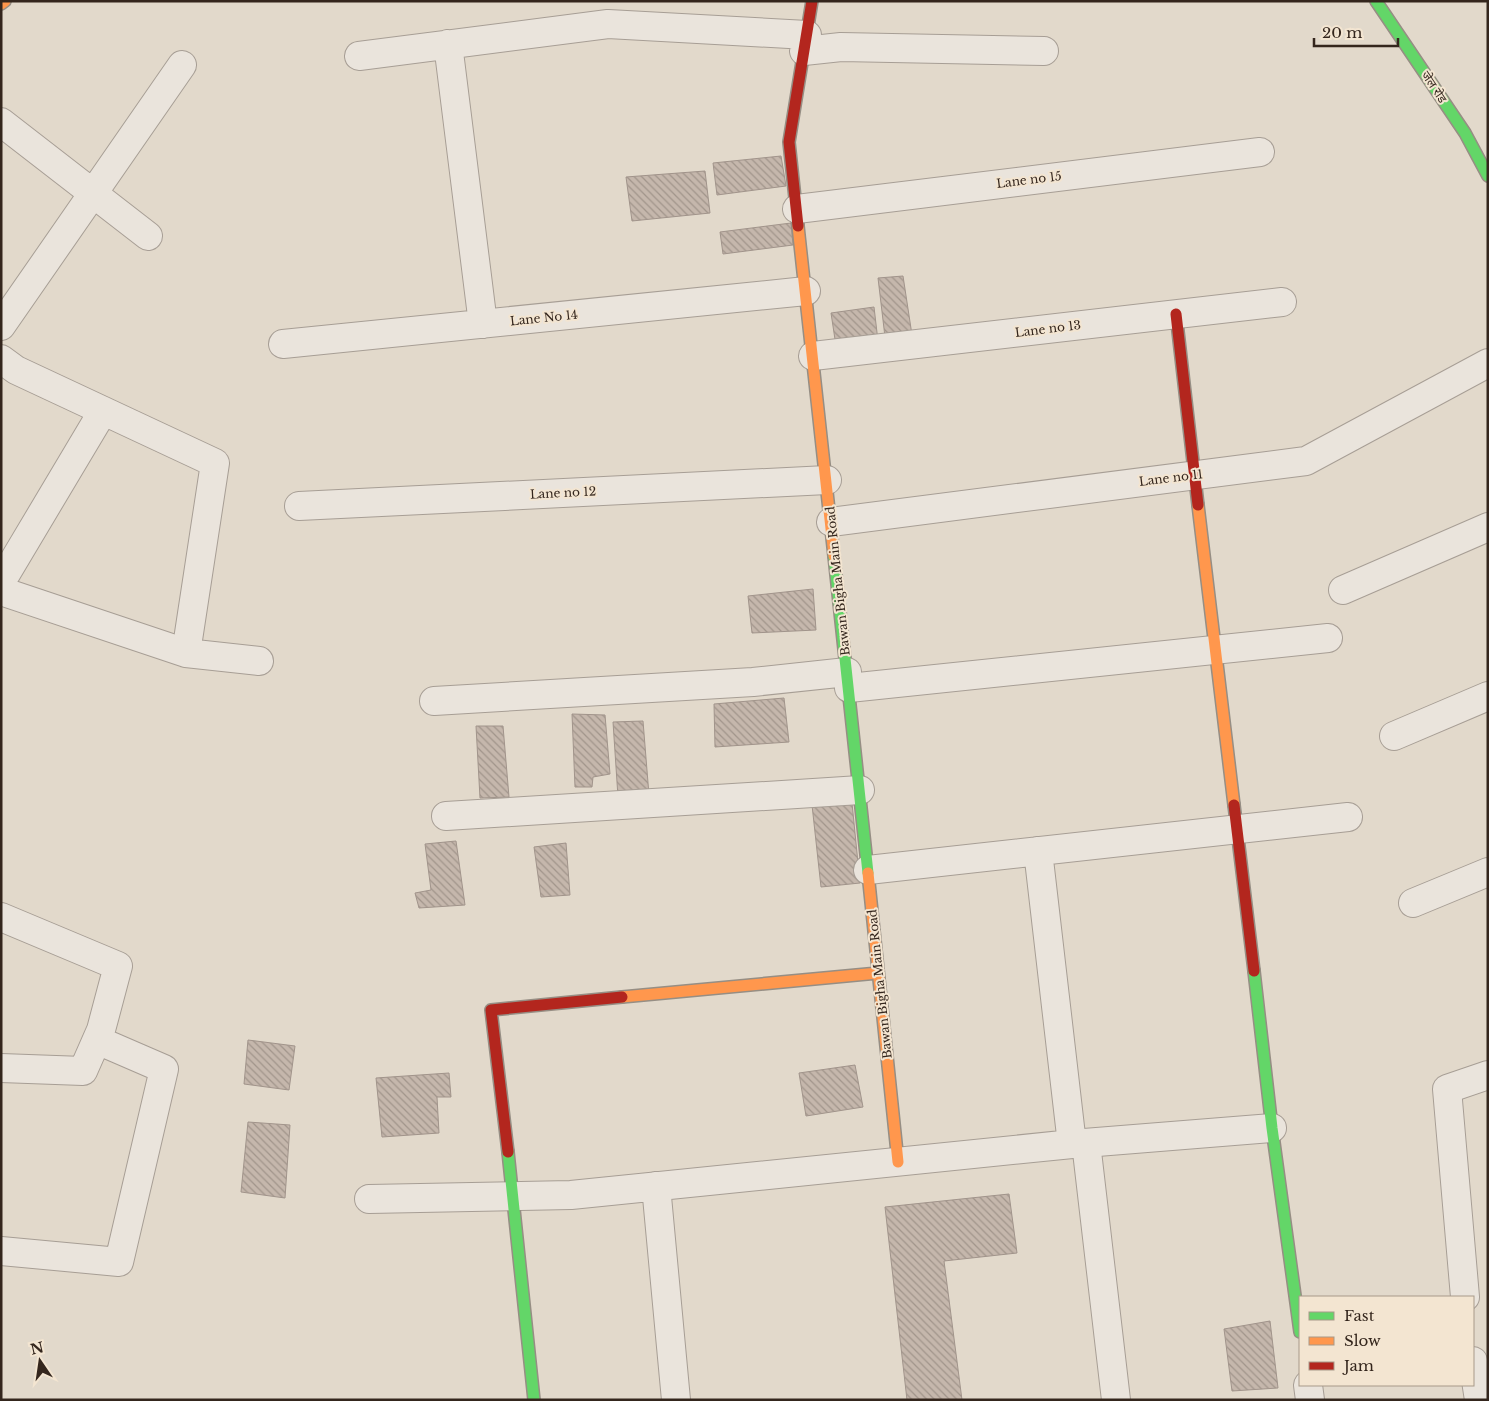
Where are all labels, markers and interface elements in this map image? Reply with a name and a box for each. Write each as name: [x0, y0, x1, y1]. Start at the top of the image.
scale bar: [1314, 15, 1398, 47]
text: 20 m: [1322, 23, 1362, 42]
street label: जेल रोड: [1418, 68, 1451, 106]
street label: Lane no 15: [995, 168, 1063, 191]
street label: Lane No 14: [509, 306, 579, 329]
street label: Lane no 13: [1014, 317, 1082, 340]
street label: Lane no 11: [1138, 466, 1204, 489]
street label: Lane no 12: [529, 483, 596, 502]
street label: Bawan Bigha Main Road: [822, 506, 853, 657]
street label: Bawan Bigha Main Road: [864, 909, 895, 1060]
legend: [1299, 1296, 1474, 1386]
text: Fast: [1344, 1306, 1375, 1325]
text: Slow: [1344, 1331, 1381, 1350]
north arrow: [15, 1336, 65, 1386]
text: N: [29, 1338, 46, 1359]
text: Jam: [1342, 1356, 1374, 1375]

